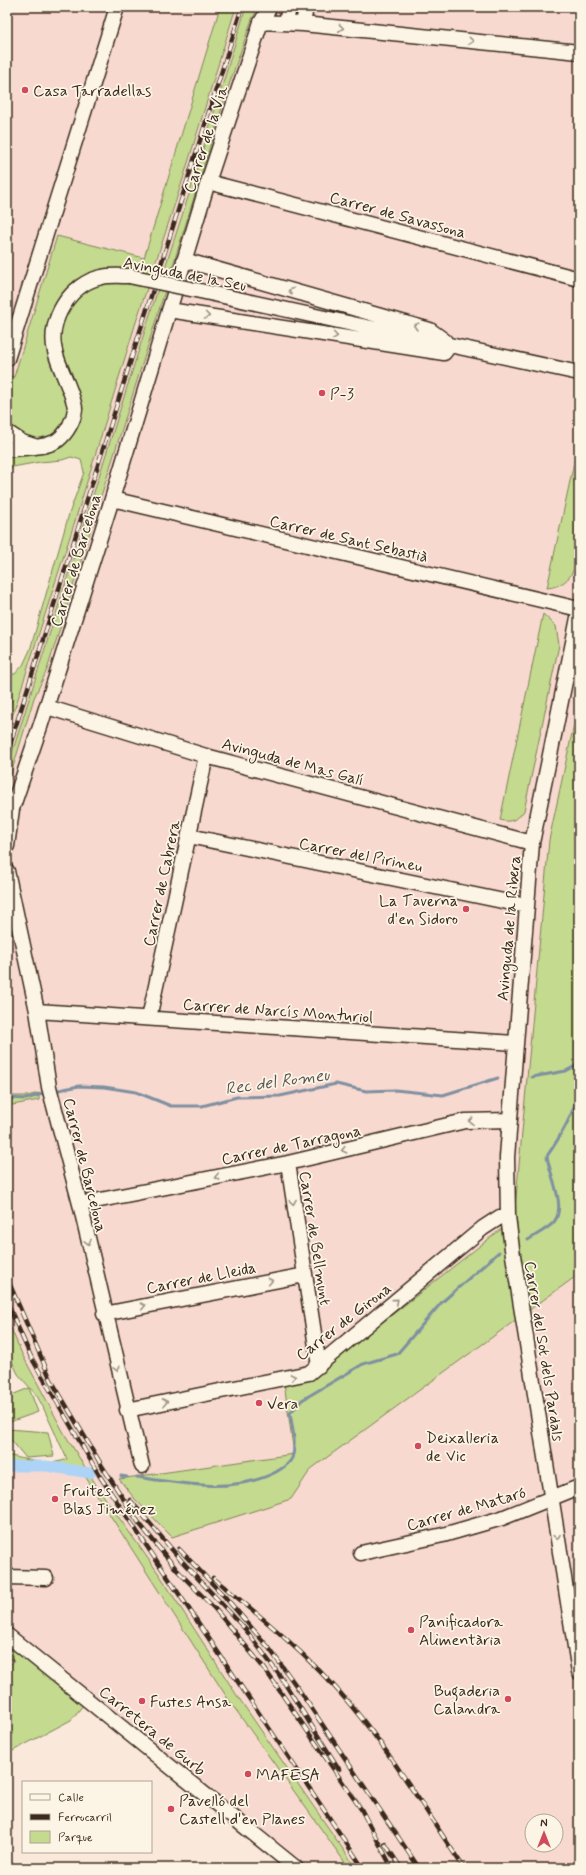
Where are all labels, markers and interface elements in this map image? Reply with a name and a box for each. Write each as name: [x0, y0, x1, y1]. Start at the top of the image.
one-way arrow: [338, 23, 344, 32]
one-way arrow: [468, 37, 474, 46]
place label: Casa Tarradellas: [33, 81, 151, 102]
street label: Carrer de la Via: [179, 83, 234, 196]
marker: Casa Tarradellas: [20, 85, 30, 95]
street label: Carrer de Savassona: [327, 187, 468, 244]
street label: Avinguda de la Seu: [121, 252, 248, 298]
one-way arrow: [288, 287, 295, 296]
one-way arrow: [204, 311, 210, 320]
one-way arrow: [413, 322, 420, 331]
one-way arrow: [332, 331, 339, 340]
place label: P-3: [330, 384, 354, 405]
marker: P-3: [317, 388, 327, 398]
street label: Carrer de Barcelona: [46, 491, 107, 629]
street label: Carrer de Sant Sebastià: [267, 511, 430, 568]
street label: Avinguda de Mas Galí: [219, 733, 366, 792]
street label: Carrer de Cabrera: [139, 818, 186, 948]
street label: Carrer del Pirineu: [297, 833, 424, 878]
street label: Avinguda de la Ribera: [493, 855, 527, 1002]
place label: La Taverna d'en Sidoro: [379, 891, 458, 930]
marker: La Taverna d'en Sidoro: [461, 904, 471, 914]
street label: Carrer de Narcís Monturiol: [182, 994, 374, 1029]
water label: Rec del Romeu: [224, 1064, 332, 1100]
street label: Carrer de Barcelona: [58, 1096, 111, 1235]
one-way arrow: [468, 1117, 474, 1125]
street label: Carrer de Tarragona: [220, 1120, 363, 1172]
one-way arrow: [341, 1145, 348, 1153]
street label: Carrer de Bellmunt: [294, 1170, 335, 1307]
one-way arrow: [214, 1172, 220, 1181]
one-way arrow: [289, 1199, 297, 1205]
one-way arrow: [83, 1239, 91, 1245]
street label: Carrer de Lleida: [145, 1258, 258, 1299]
street label: Carrer del Sot dels Pardals: [519, 1260, 568, 1443]
one-way arrow: [267, 1278, 273, 1286]
street label: Carrer de Girona: [292, 1278, 396, 1366]
one-way arrow: [391, 1298, 399, 1305]
one-way arrow: [140, 1303, 146, 1311]
one-way arrow: [113, 1366, 121, 1372]
one-way arrow: [290, 1373, 296, 1381]
place label: Vera: [267, 1394, 298, 1415]
marker: Vera: [254, 1398, 264, 1408]
one-way arrow: [162, 1399, 168, 1407]
place label: Deixalleria de Vic: [426, 1428, 499, 1467]
marker: Deixalleria de Vic: [413, 1441, 423, 1451]
place label: Fruites Blas Jiménez: [63, 1481, 156, 1520]
street label: Carrer de Mataró: [404, 1482, 529, 1536]
marker: Fruites Blas Jiménez: [50, 1494, 60, 1504]
one-way arrow: [553, 1534, 561, 1541]
place label: Panificadora Alimentària: [419, 1612, 503, 1651]
marker: Panificadora Alimentària: [406, 1625, 416, 1635]
place label: Bugaderia Calandra: [433, 1681, 500, 1720]
street label: Carretera de Gurb: [94, 1682, 210, 1781]
place label: Fustes Ansa: [150, 1692, 231, 1713]
marker: Bugaderia Calandra: [503, 1694, 513, 1704]
marker: Fustes Ansa: [137, 1696, 147, 1706]
place label: MAFESA: [256, 1765, 320, 1786]
marker: MAFESA: [243, 1769, 253, 1779]
legend: [22, 1781, 152, 1853]
text: Calle: [58, 1790, 84, 1806]
place label: Pavelló del Castell d'en Planes: [179, 1791, 305, 1830]
marker: Pavelló del Castell d'en Planes: [166, 1804, 176, 1814]
text: Ferrocarril: [58, 1810, 112, 1826]
north arrow: [524, 1813, 564, 1853]
text: N: [540, 1817, 548, 1831]
text: Parque: [58, 1830, 93, 1846]

